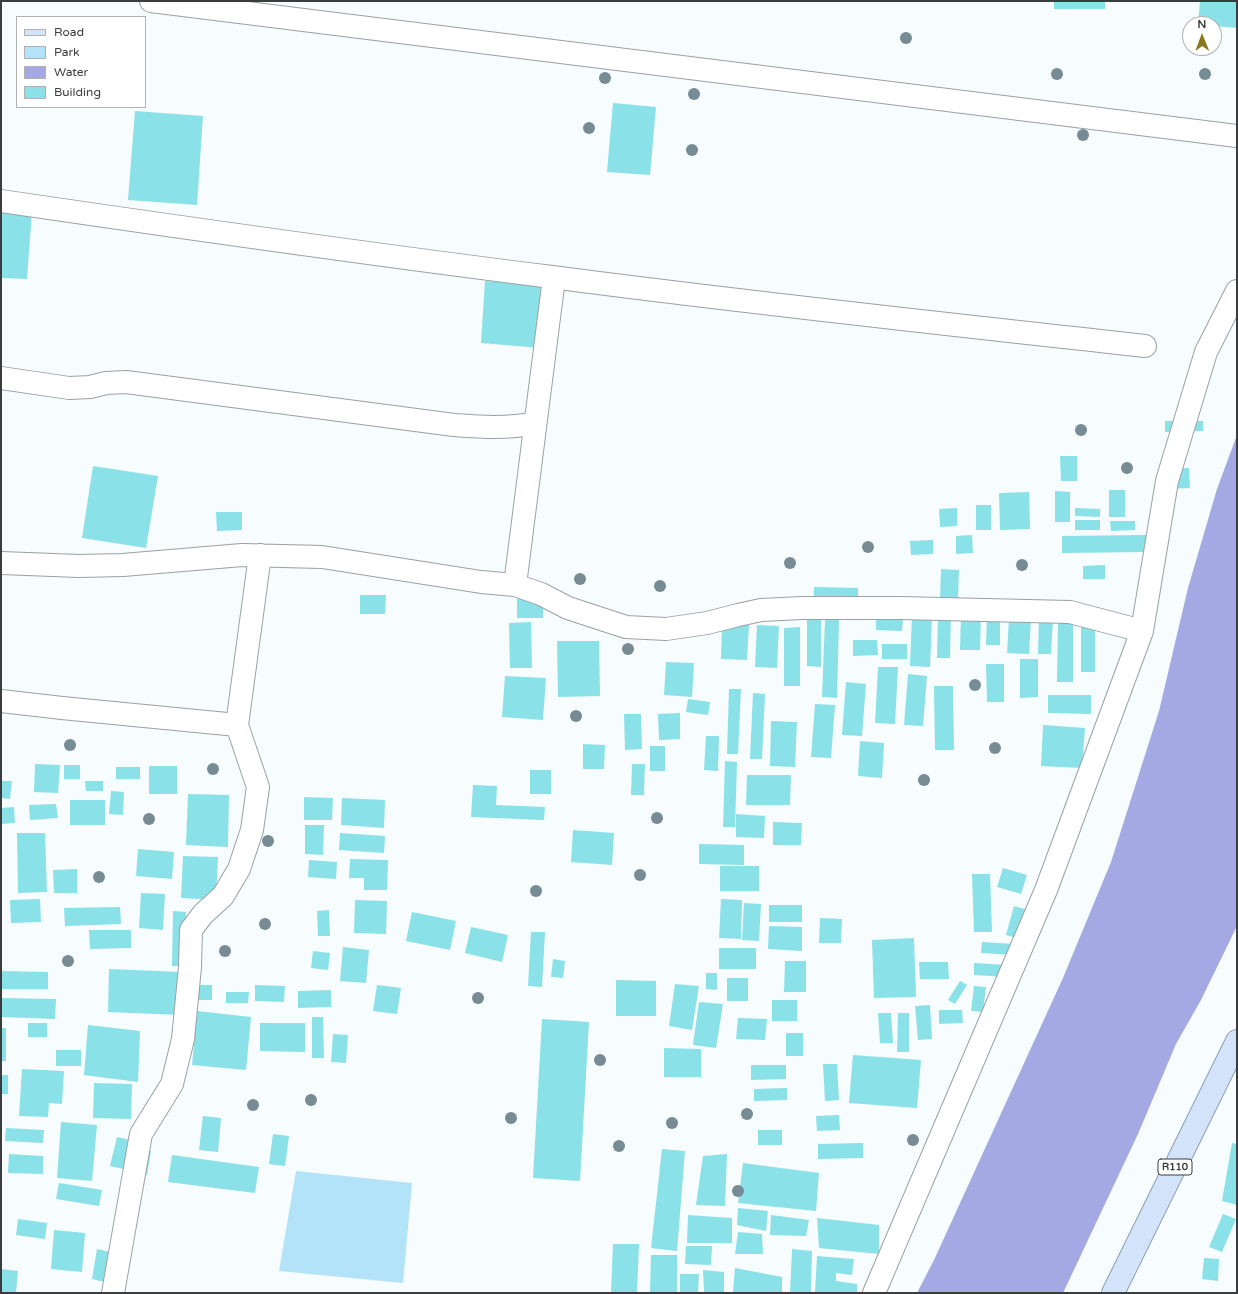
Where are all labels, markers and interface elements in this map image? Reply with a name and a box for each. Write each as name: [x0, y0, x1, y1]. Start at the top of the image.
legend: [16, 16, 146, 108]
north arrow: [1182, 16, 1222, 56]
text: N: [1197, 18, 1206, 31]
text: Road: [54, 25, 84, 39]
text: Park: [54, 45, 80, 59]
text: Water: [54, 65, 88, 79]
text: Building: [54, 85, 101, 99]
road number: R110: [1158, 1159, 1192, 1175]

